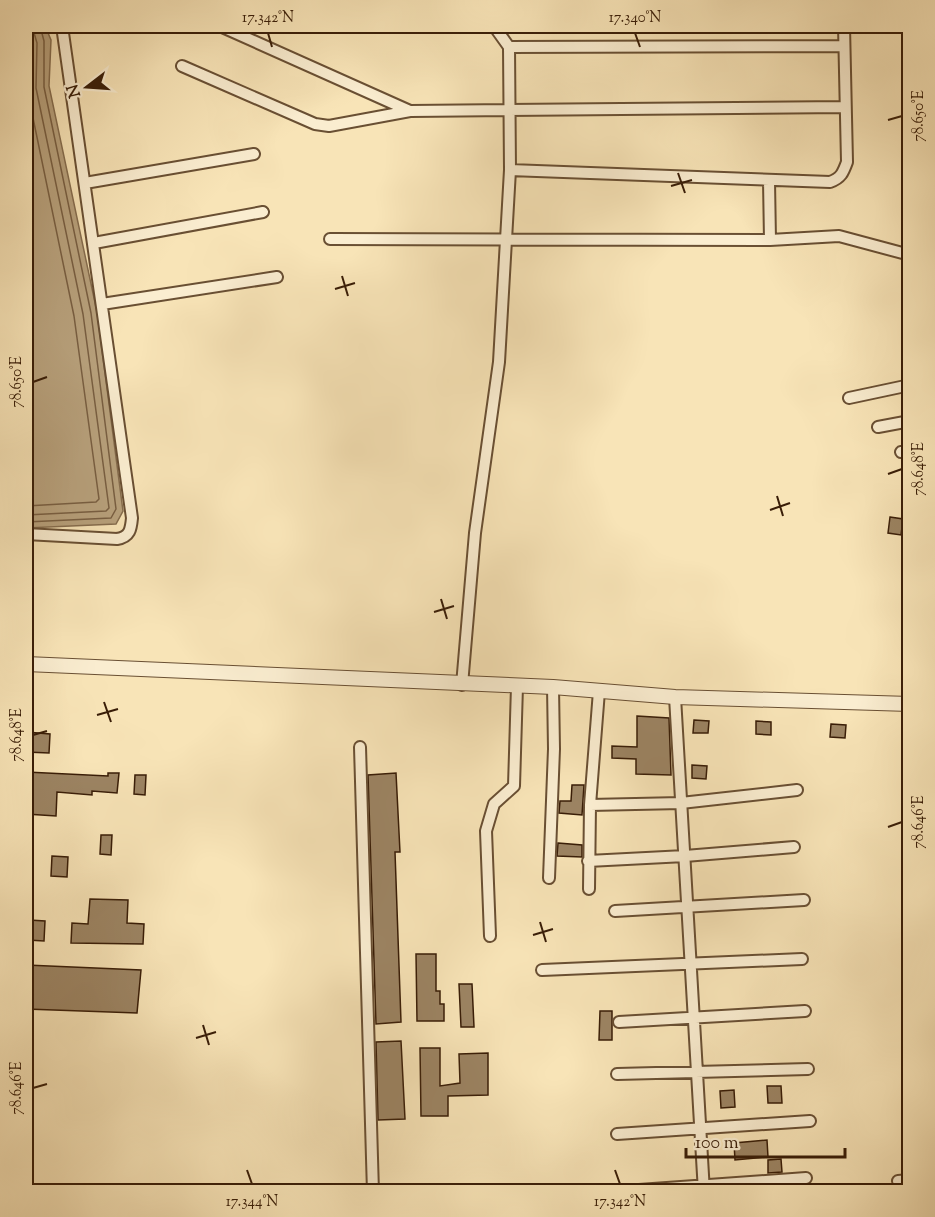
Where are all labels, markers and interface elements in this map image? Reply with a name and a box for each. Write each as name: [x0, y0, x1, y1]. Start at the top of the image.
text: 17.342°N: [242, 8, 294, 29]
text: 17.340°N: [609, 8, 661, 29]
north arrow: [57, 57, 117, 117]
text: N: [62, 81, 88, 100]
text: 78.650°E: [909, 90, 930, 142]
text: 78.650°E: [7, 356, 28, 408]
text: 78.648°E: [909, 442, 930, 496]
text: 78.648°E: [7, 708, 28, 762]
text: 78.646°E: [909, 795, 930, 849]
text: 78.646°E: [7, 1061, 28, 1115]
scale bar: [686, 1121, 845, 1159]
text: 100 m: [695, 1131, 739, 1157]
text: 17.344°N: [226, 1192, 278, 1213]
text: 17.342°N: [594, 1192, 646, 1213]

